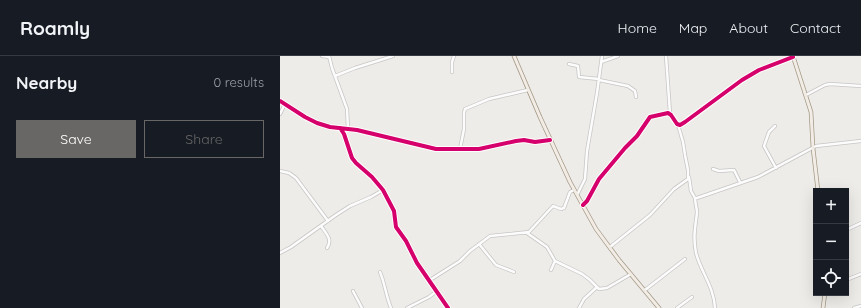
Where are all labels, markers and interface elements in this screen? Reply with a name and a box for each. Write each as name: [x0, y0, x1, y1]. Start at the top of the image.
text: Roamly: [20, 16, 90, 40]
text: Home: [618, 19, 657, 37]
text: Map: [679, 19, 707, 37]
text: About: [729, 19, 768, 37]
text: Contact: [790, 19, 841, 37]
text: Nearby: [16, 72, 77, 93]
text: 0 results: [213, 74, 264, 90]
button: Save: [16, 120, 136, 158]
button: Share: [144, 120, 264, 158]
map controls: [813, 188, 849, 296]
button: +: [813, 188, 849, 224]
button: −: [813, 224, 849, 260]
button: locate: [813, 260, 849, 296]

